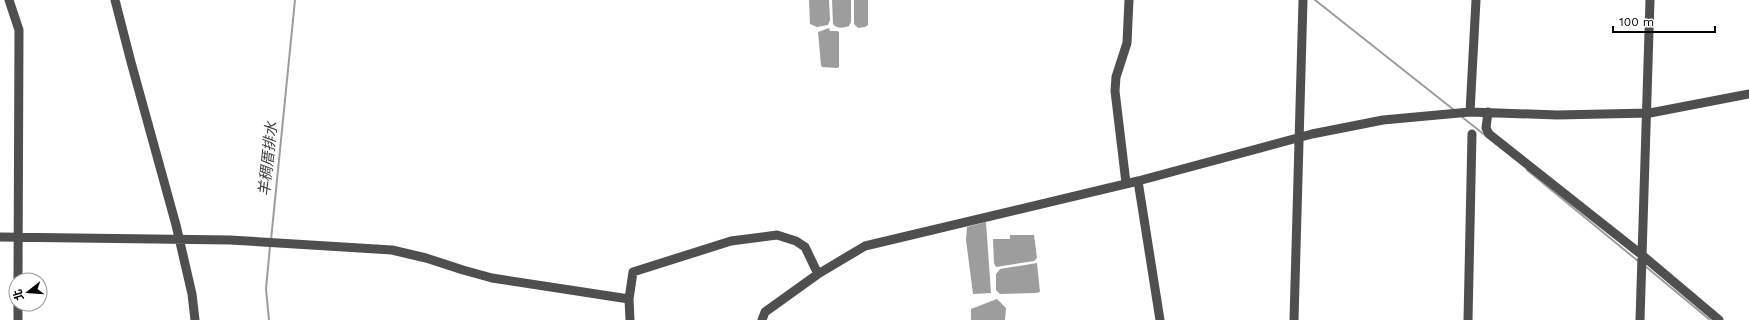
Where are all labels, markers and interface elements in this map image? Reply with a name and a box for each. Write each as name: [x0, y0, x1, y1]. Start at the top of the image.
scale bar: [1613, 8, 1715, 34]
text: 100 m: [1619, 15, 1654, 29]
water label: 羊稠厝排水: [255, 120, 281, 197]
north arrow: [8, 272, 48, 312]
text: 北: [11, 288, 27, 302]

